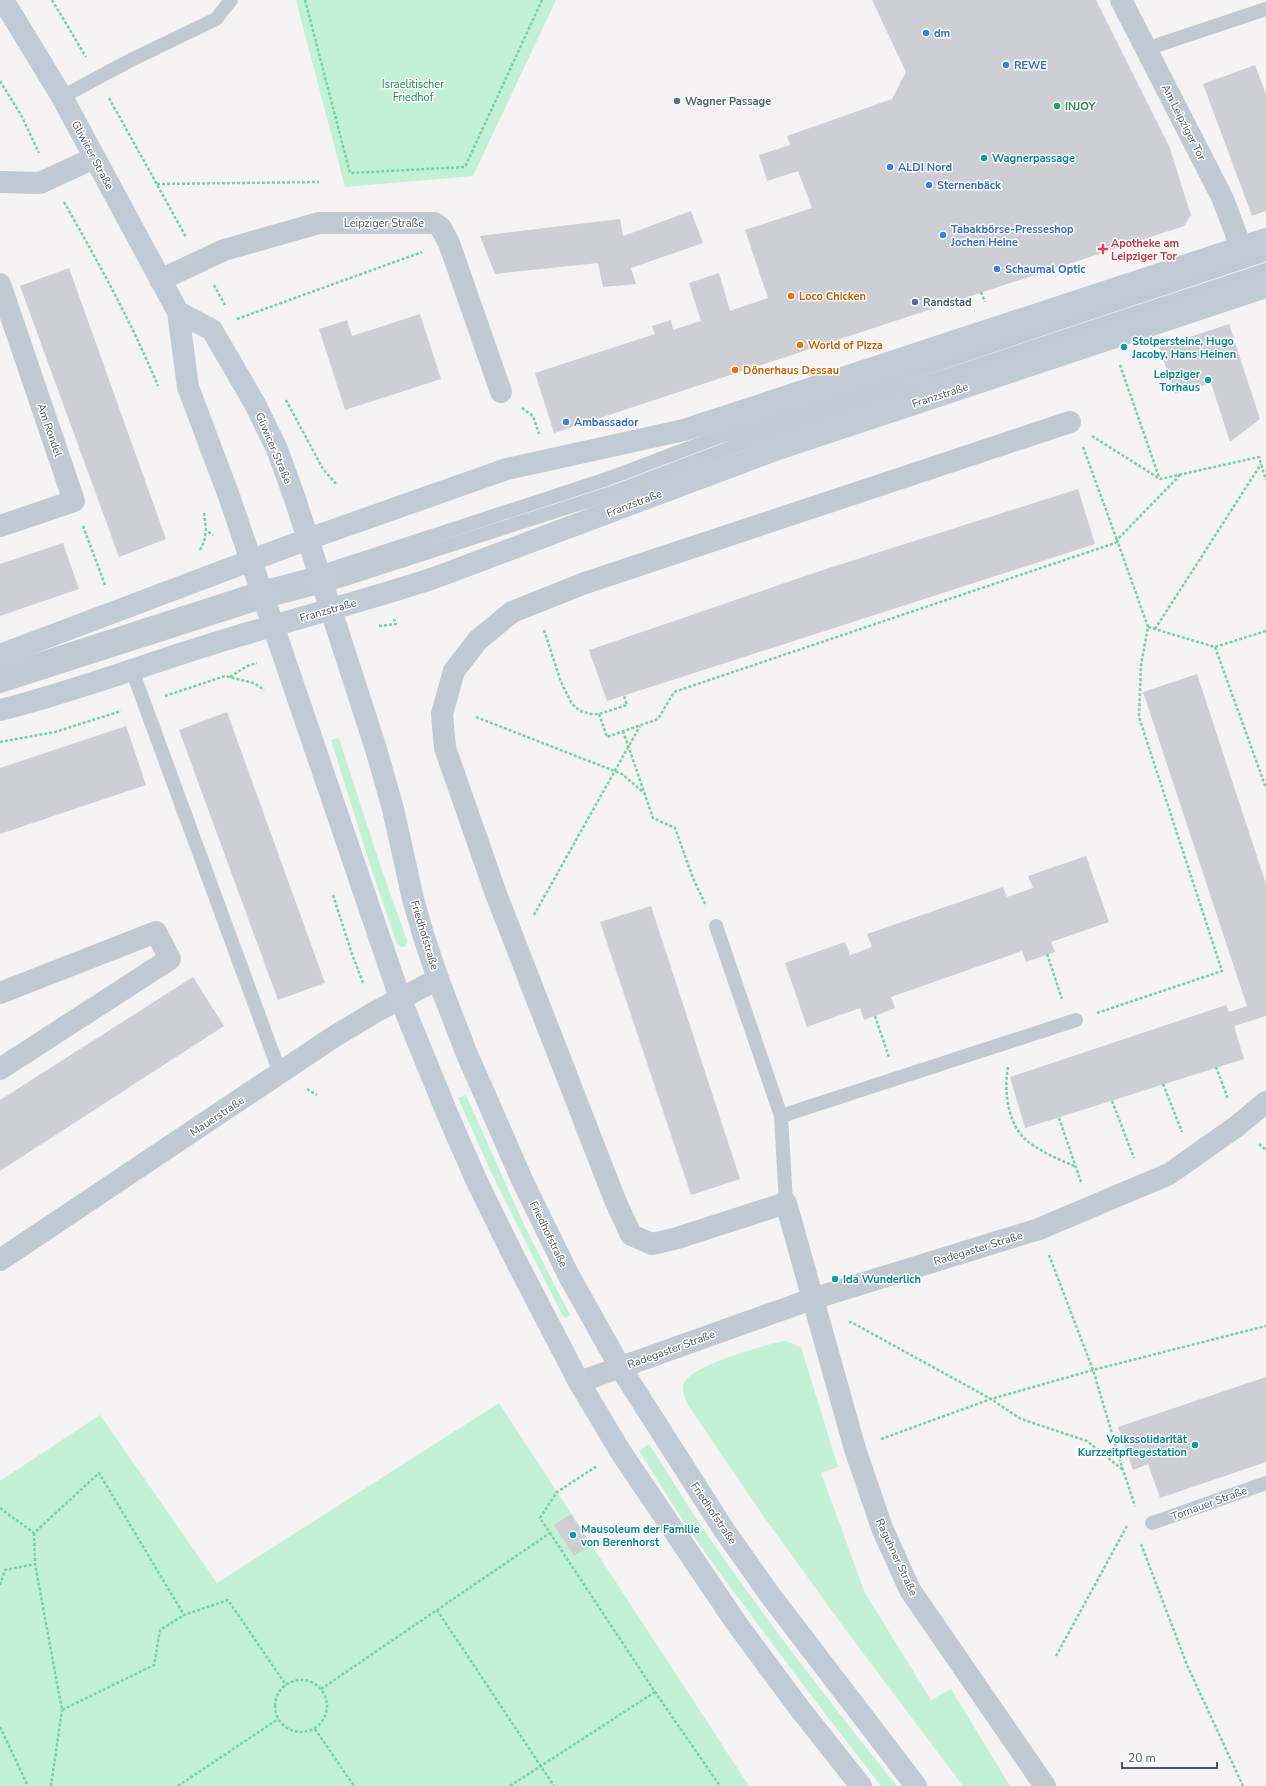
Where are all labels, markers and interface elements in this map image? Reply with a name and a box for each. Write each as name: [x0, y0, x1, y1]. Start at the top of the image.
place label: dm: [934, 26, 950, 41]
marker: dm: [921, 28, 931, 38]
place label: REWE: [1014, 58, 1047, 73]
marker: REWE: [1001, 60, 1011, 70]
park label: Israelitischer Friedhof: [382, 77, 444, 105]
street label: Am Leipziger Tor: [1158, 82, 1209, 163]
place label: Wagner Passage: [685, 94, 771, 109]
marker: Wagner Passage: [672, 96, 682, 106]
place label: INJOY: [1065, 99, 1096, 114]
marker: INJOY: [1052, 101, 1062, 111]
street label: Gliwicer Straße: [68, 118, 117, 192]
place label: Wagnerpassage: [992, 151, 1075, 166]
marker: Wagnerpassage: [979, 153, 989, 163]
place label: ALDI Nord: [898, 160, 952, 175]
marker: ALDI Nord: [885, 162, 895, 172]
place label: Sternenbäck: [937, 178, 1002, 193]
marker: Sternenbäck: [924, 180, 934, 190]
street label: Leipziger Straße: [344, 216, 424, 231]
place label: Tabakbörse-Presseshop Jochen Heine: [950, 222, 1074, 250]
marker: Tabakbörse-Presseshop Jochen Heine: [938, 230, 948, 240]
place label: Apotheke am Leipziger Tor: [1111, 236, 1179, 264]
marker: Apotheke am Leipziger Tor: [1098, 244, 1108, 254]
place label: Schaumal Optic: [1005, 262, 1086, 277]
marker: Schaumal Optic: [992, 264, 1002, 274]
place label: Loco Chicken: [799, 289, 866, 304]
marker: Loco Chicken: [786, 291, 796, 301]
place label: Randstad: [923, 295, 972, 310]
marker: Randstad: [910, 297, 920, 307]
place label: Stolpersteine, Hugo Jacoby, Hans Heinen: [1131, 334, 1236, 362]
place label: World of Pizza: [808, 338, 883, 353]
marker: World of Pizza: [795, 340, 805, 350]
marker: Stolpersteine, Hugo Jacoby, Hans Heinen: [1119, 342, 1129, 352]
place label: Dönerhaus Dessau: [743, 363, 839, 378]
marker: Dönerhaus Dessau: [730, 365, 740, 375]
place label: Leipziger Torhaus: [1154, 367, 1201, 395]
marker: Leipziger Torhaus: [1203, 375, 1213, 385]
street label: Franzstraße: [910, 379, 970, 412]
street label: Am Rondel: [33, 402, 66, 459]
street label: Gliwicer Straße: [252, 410, 295, 486]
place label: Ambassador: [574, 415, 639, 430]
marker: Ambassador: [561, 417, 571, 427]
street label: Franzstraße: [604, 486, 664, 521]
street label: Franzstraße: [298, 595, 358, 626]
street label: Friedhofstraße: [407, 899, 442, 972]
street label: Mauerstraße: [187, 1093, 248, 1140]
street label: Friedhofstraße: [526, 1199, 571, 1270]
street label: Radegaster Straße: [932, 1228, 1025, 1269]
place label: Ida Wunderlich: [843, 1272, 921, 1287]
marker: Ida Wunderlich: [830, 1274, 840, 1284]
street label: Radegaster Straße: [625, 1327, 717, 1372]
place label: Volkssolidarität Kurzzeitpflegestation: [1078, 1432, 1188, 1460]
marker: Volkssolidarität Kurzzeitpflegestation: [1190, 1440, 1200, 1450]
street label: Friedhofstraße: [687, 1479, 740, 1547]
street label: Tornauer Straße: [1169, 1483, 1249, 1524]
street label: Raguhner Straße: [872, 1516, 921, 1598]
place label: Mausoleum der Familie von Berenhorst: [580, 1522, 700, 1550]
marker: Mausoleum der Familie von Berenhorst: [568, 1530, 578, 1540]
scale bar: [1122, 1744, 1217, 1770]
text: 20 m: [1128, 1750, 1156, 1766]

